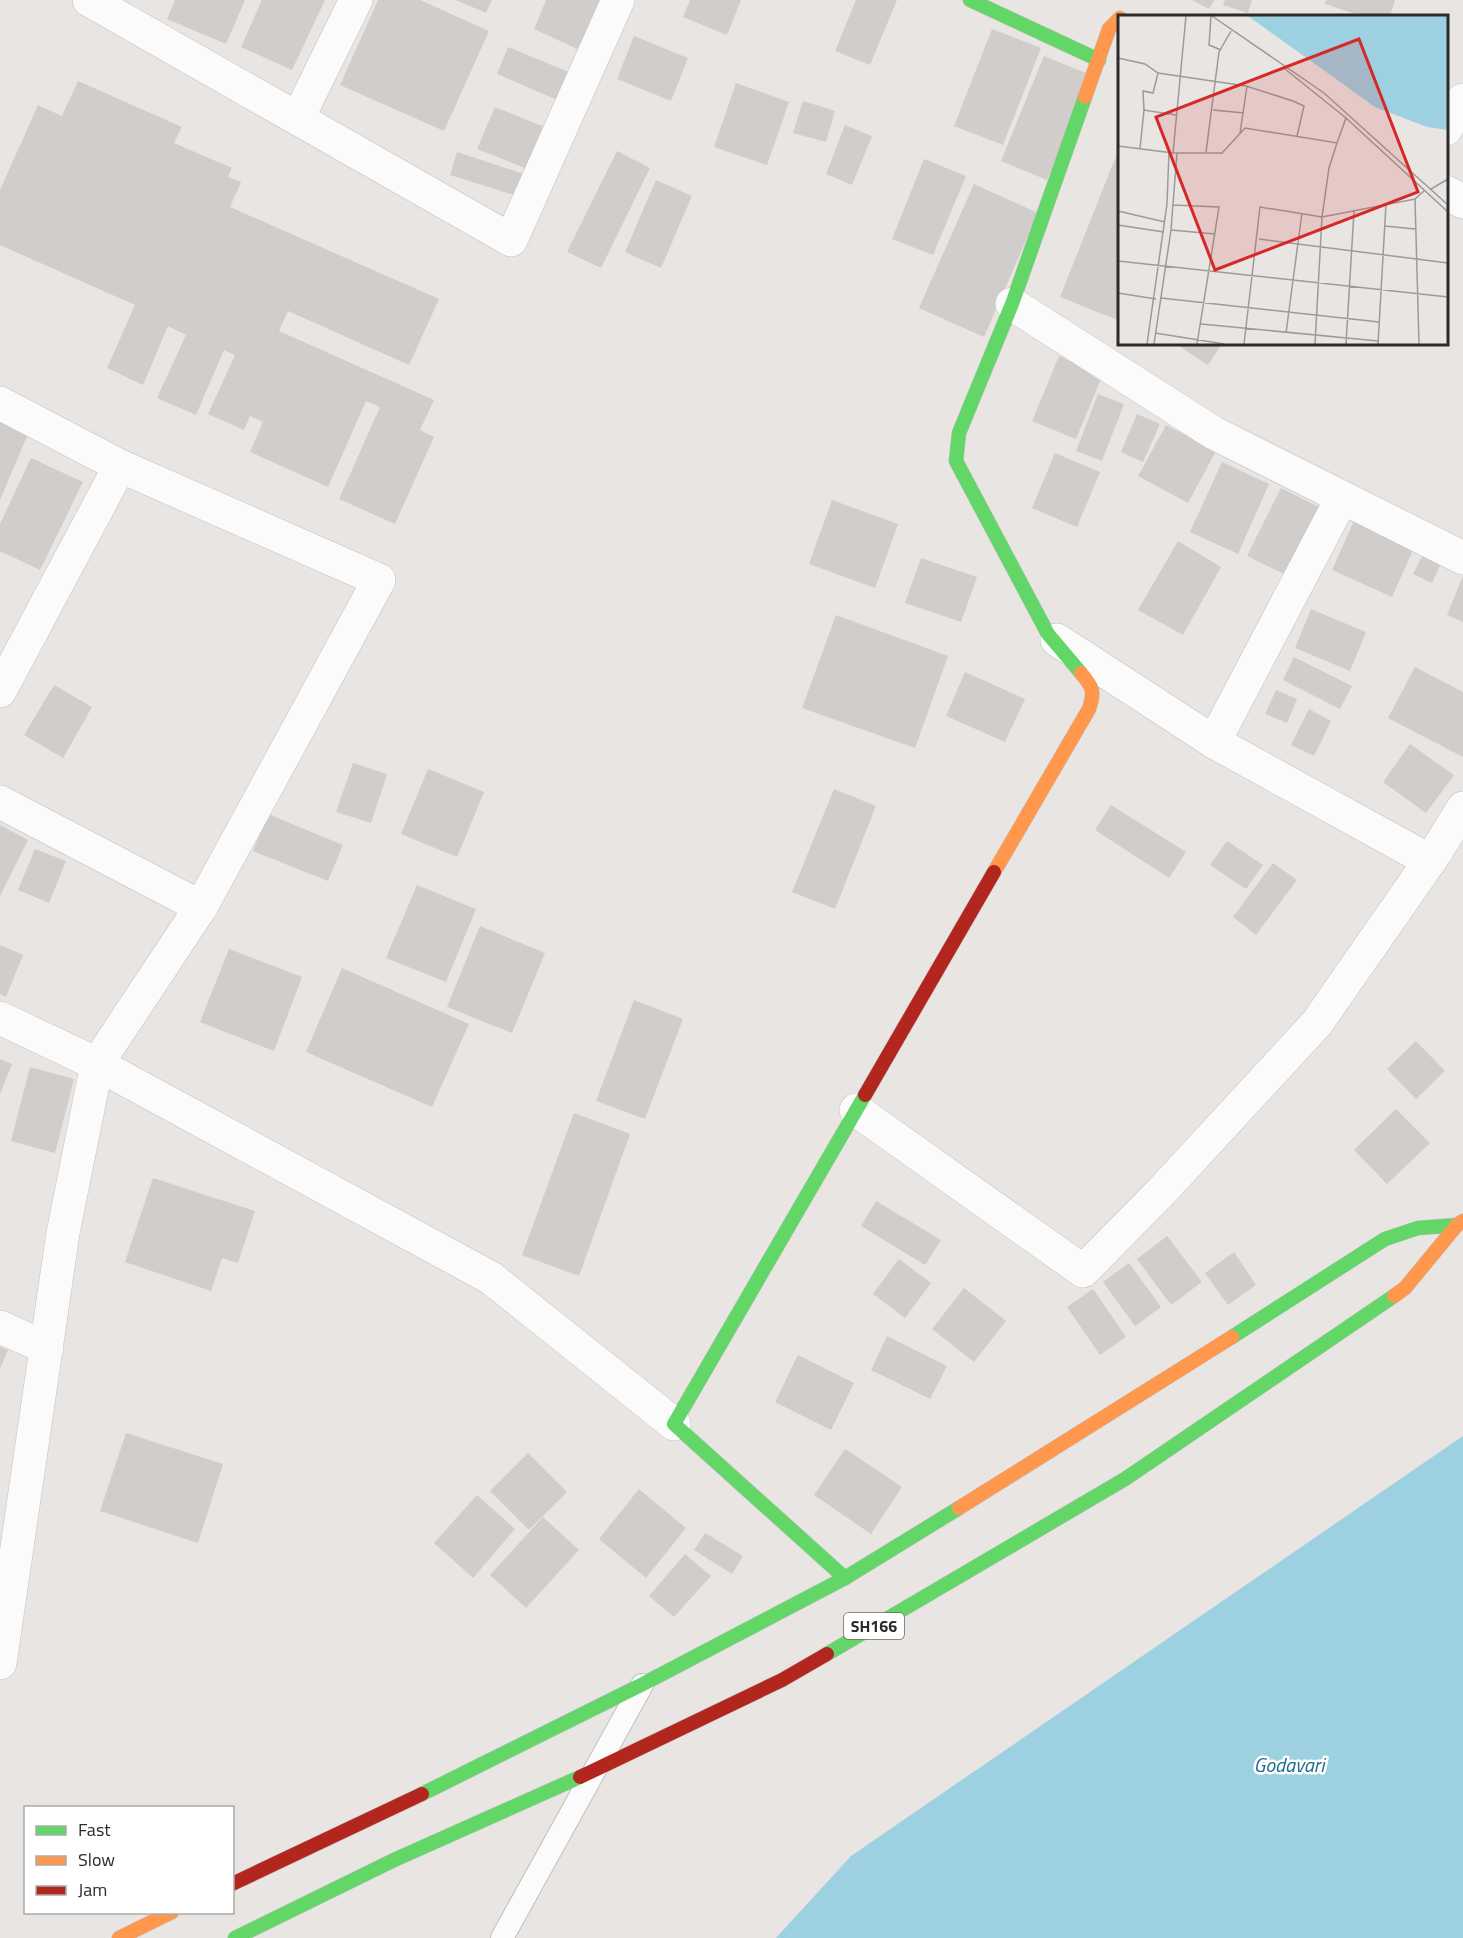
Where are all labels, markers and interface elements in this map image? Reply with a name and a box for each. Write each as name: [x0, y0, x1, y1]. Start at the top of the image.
inset map: [1118, 15, 1448, 345]
road number: SH166: [844, 1613, 904, 1639]
water label: Godavari: [1254, 1749, 1327, 1780]
legend: [24, 1806, 234, 1914]
text: Fast: [78, 1816, 111, 1843]
text: Slow: [78, 1846, 115, 1873]
text: Jam: [78, 1876, 107, 1903]

